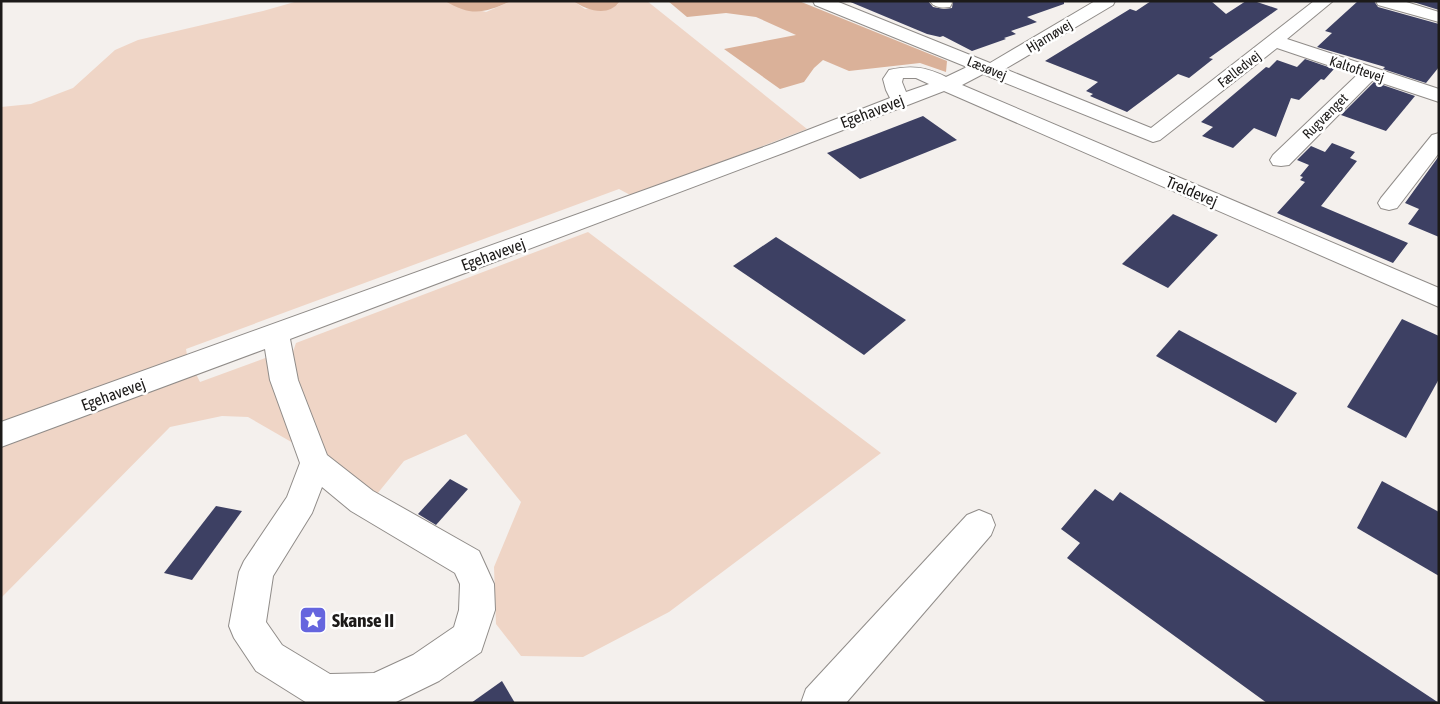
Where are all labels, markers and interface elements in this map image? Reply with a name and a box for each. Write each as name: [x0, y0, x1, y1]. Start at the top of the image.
street label: Hjarnøvej: [1023, 16, 1075, 56]
street label: Fælledvej: [1214, 47, 1264, 91]
street label: Læsøvej: [965, 53, 1009, 83]
street label: Kaltoftevej: [1328, 53, 1386, 85]
street label: Rugvænget: [1299, 90, 1351, 142]
street label: Egehavevej: [838, 91, 907, 132]
street label: Treldevej: [1163, 172, 1220, 211]
street label: Egehavevej: [459, 234, 528, 275]
street label: Egehavevej: [79, 374, 148, 415]
place icon: Skanse II: [298, 605, 328, 635]
place label: Skanse II: [332, 609, 394, 631]

